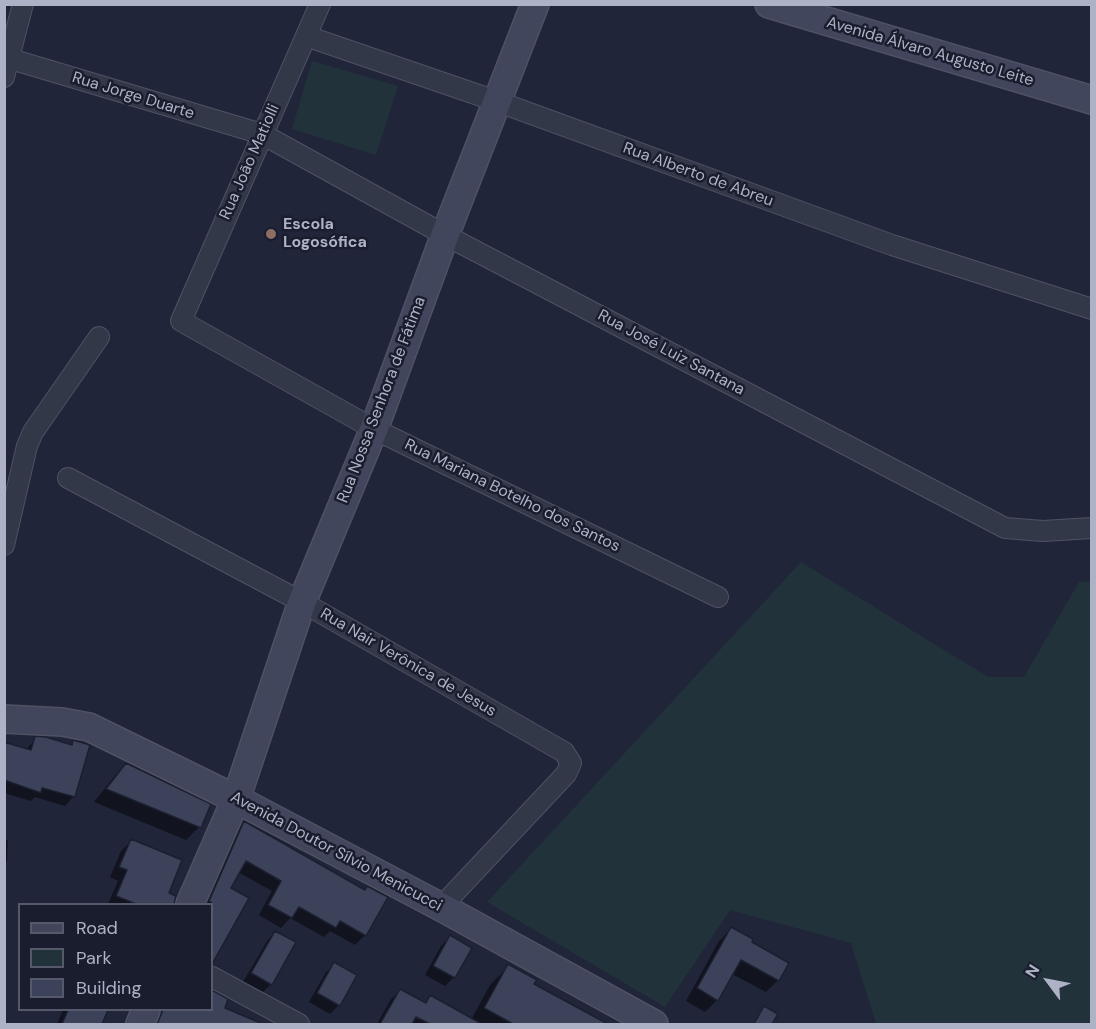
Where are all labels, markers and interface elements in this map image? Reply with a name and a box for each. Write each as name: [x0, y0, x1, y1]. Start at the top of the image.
street label: Avenida Álvaro Augusto Leite: [824, 13, 1036, 91]
street label: Rua Jorge Duarte: [70, 68, 196, 124]
street label: Rua João Matiolli: [216, 101, 284, 223]
street label: Rua Alberto de Abreu: [620, 139, 776, 211]
place label: Escola Logosófica: [283, 215, 367, 253]
marker: Escola Logosófica: [264, 227, 278, 241]
street label: Rua Nossa Senhora de Fátima: [334, 294, 430, 506]
street label: Rua José Luiz Santana: [594, 306, 748, 400]
street label: Rua Mariana Botelho dos Santos: [401, 435, 623, 557]
street label: Rua Nair Verônica de Jesus: [317, 605, 499, 721]
street label: Avenida Doutor Sílvio Menicucci: [227, 788, 445, 916]
legend: [18, 903, 213, 1011]
text: Road: [76, 916, 118, 940]
text: Park: [76, 946, 112, 970]
north arrow: [1018, 951, 1078, 1011]
text: N: [1020, 961, 1044, 982]
text: Building: [76, 976, 141, 1000]

